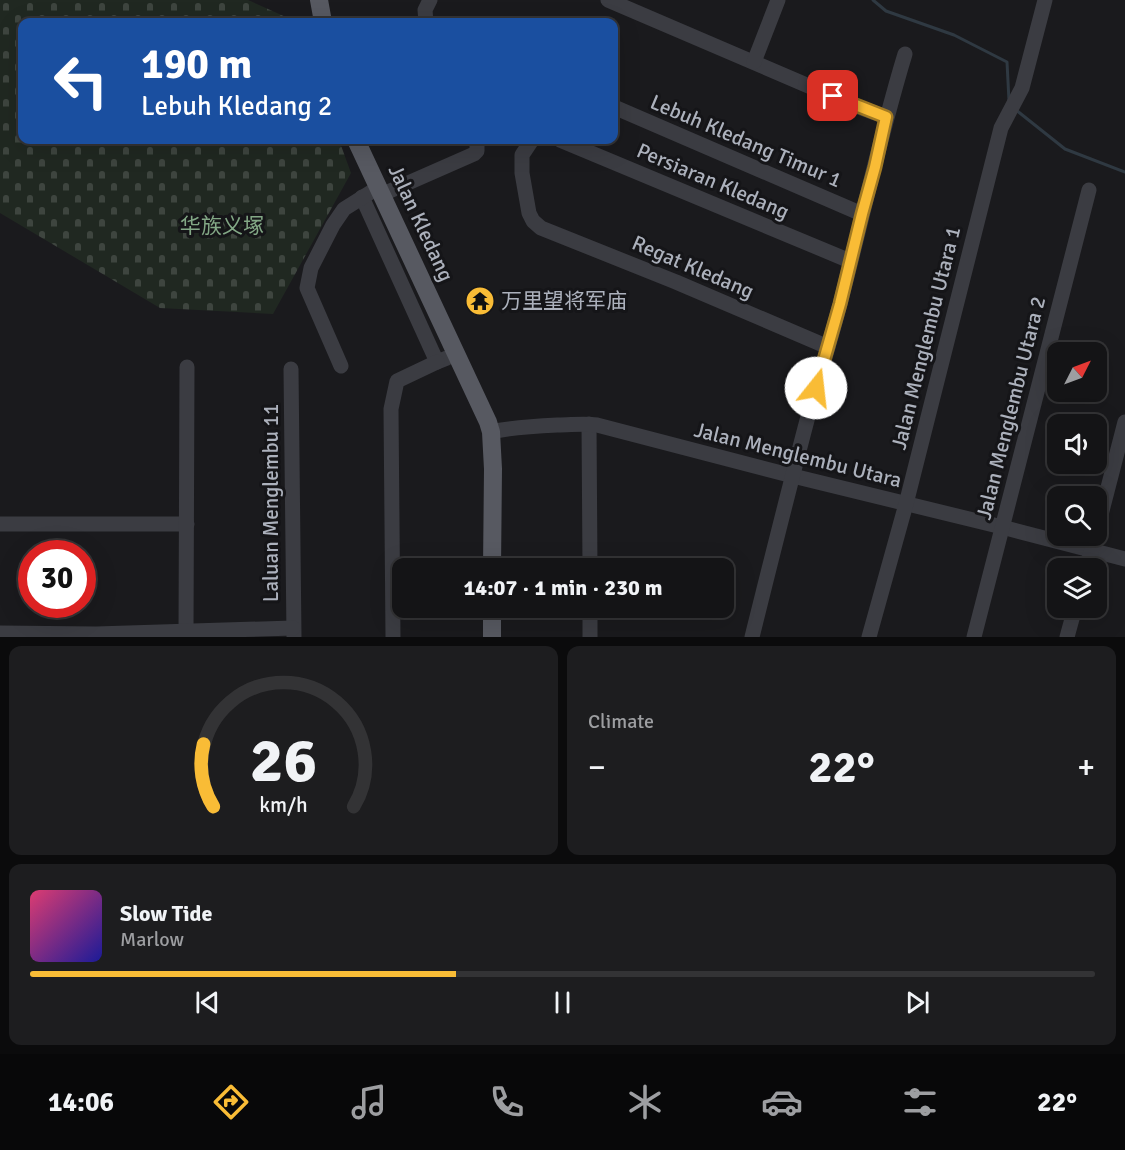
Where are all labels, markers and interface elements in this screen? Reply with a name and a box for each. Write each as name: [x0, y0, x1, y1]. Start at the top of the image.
text: 190 m: [141, 39, 252, 90]
icon: left: [42, 42, 120, 120]
pin: [807, 70, 858, 121]
icon: arrive: [816, 79, 849, 112]
street label: Lebuh Kledang Timur 1: [646, 89, 846, 193]
text: Lebuh Kledang 2: [141, 90, 332, 123]
street label: Persiaran Kledang: [633, 137, 793, 225]
street label: Jalan Kledang: [383, 161, 459, 285]
park label: 华族义塚: [180, 213, 264, 239]
street label: Jalan Menglembu Utara 1: [886, 224, 966, 452]
street label: Regat Kledang: [628, 230, 758, 304]
temple icon: 万里望将军庙: [464, 285, 496, 317]
place label: 万里望将军庙: [501, 288, 627, 314]
street label: Jalan Menglembu Utara 2: [971, 294, 1051, 522]
north arrow: [1047, 342, 1107, 402]
map controls: [1047, 342, 1107, 618]
position arrow: [784, 356, 848, 420]
street label: Laluan Menglembu 11: [258, 404, 284, 602]
button: sound: [1047, 414, 1107, 474]
street label: Jalan Menglembu Utara: [691, 417, 905, 493]
button: search: [1047, 486, 1107, 546]
speed limit sign: 30: [18, 540, 96, 618]
button: layers: [1047, 558, 1107, 618]
text: 14:07 · 1 min · 230 m: [463, 574, 663, 601]
text: Climate: [588, 709, 654, 734]
text: 26: [250, 722, 317, 799]
text: 22°: [808, 740, 875, 795]
text: −: [588, 747, 606, 788]
text: +: [1077, 747, 1095, 788]
text: km/h: [259, 793, 308, 819]
text: Slow Tide: [120, 900, 212, 927]
text: Marlow: [120, 927, 184, 952]
icon: previous: [191, 986, 224, 1019]
icon: pause: [546, 986, 579, 1019]
icon: next: [901, 986, 934, 1019]
icon: directions: [210, 1081, 252, 1123]
icon: music: [348, 1081, 390, 1123]
icon: phone: [486, 1081, 528, 1123]
icon: climate: [624, 1081, 666, 1123]
icon: car: [761, 1081, 803, 1123]
icon: filters: [899, 1081, 941, 1123]
text: 14:06: [48, 1086, 114, 1119]
text: 22°: [1037, 1086, 1077, 1119]

